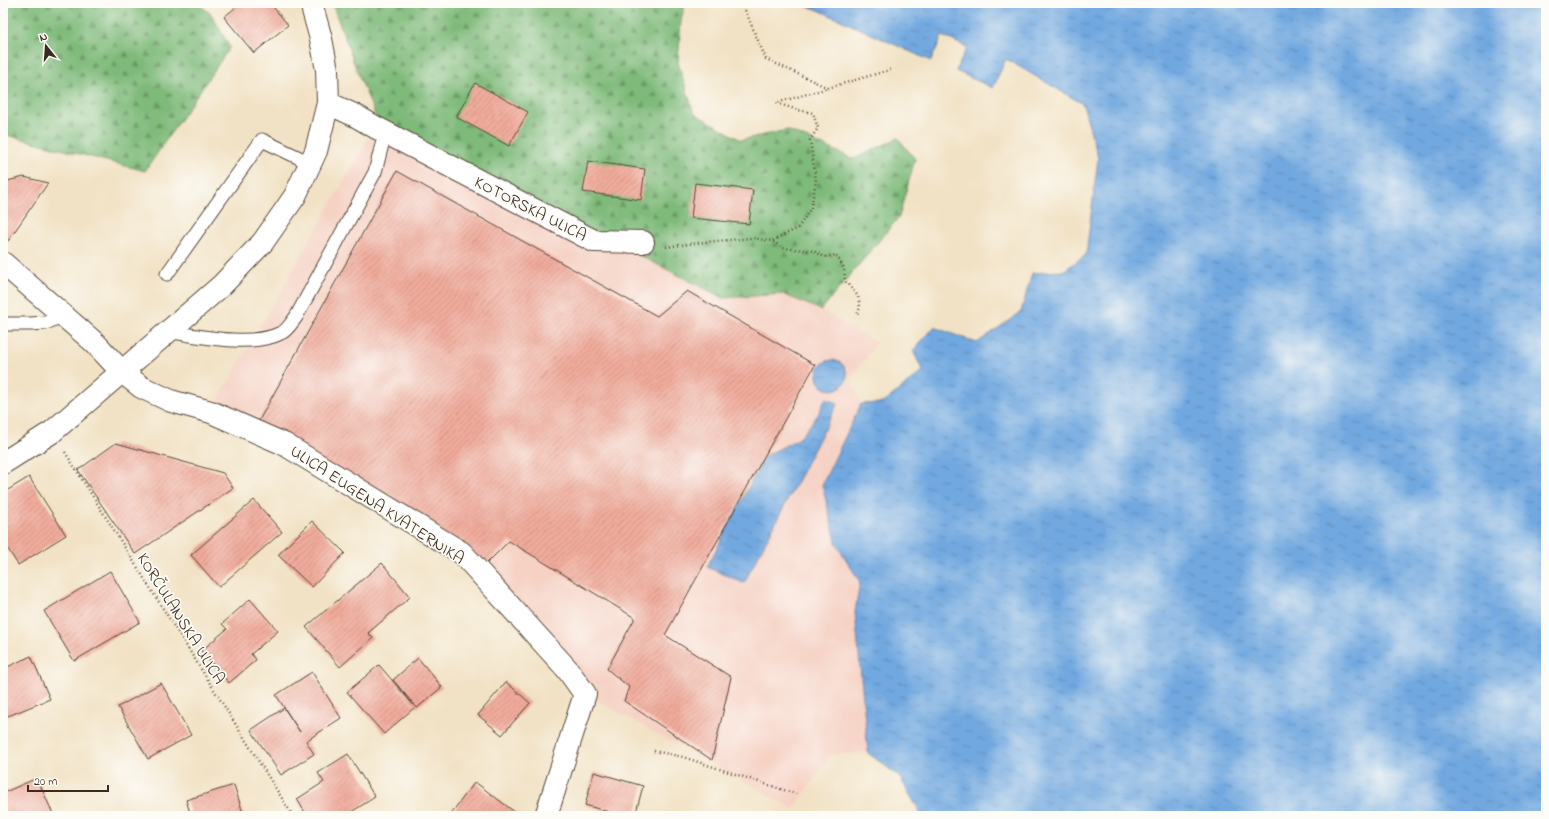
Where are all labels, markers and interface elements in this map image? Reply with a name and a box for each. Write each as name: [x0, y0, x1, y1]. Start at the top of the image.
north arrow: [26, 26, 66, 66]
text: N: [37, 29, 49, 46]
street label: KOTORSKA ULICA: [470, 170, 591, 248]
street label: ULICA EUGENA KVATERNIKA: [285, 439, 469, 571]
street label: KORČULANSKA ULICA: [130, 548, 231, 689]
scale bar: [28, 767, 108, 793]
text: 20 m: [34, 773, 57, 791]

